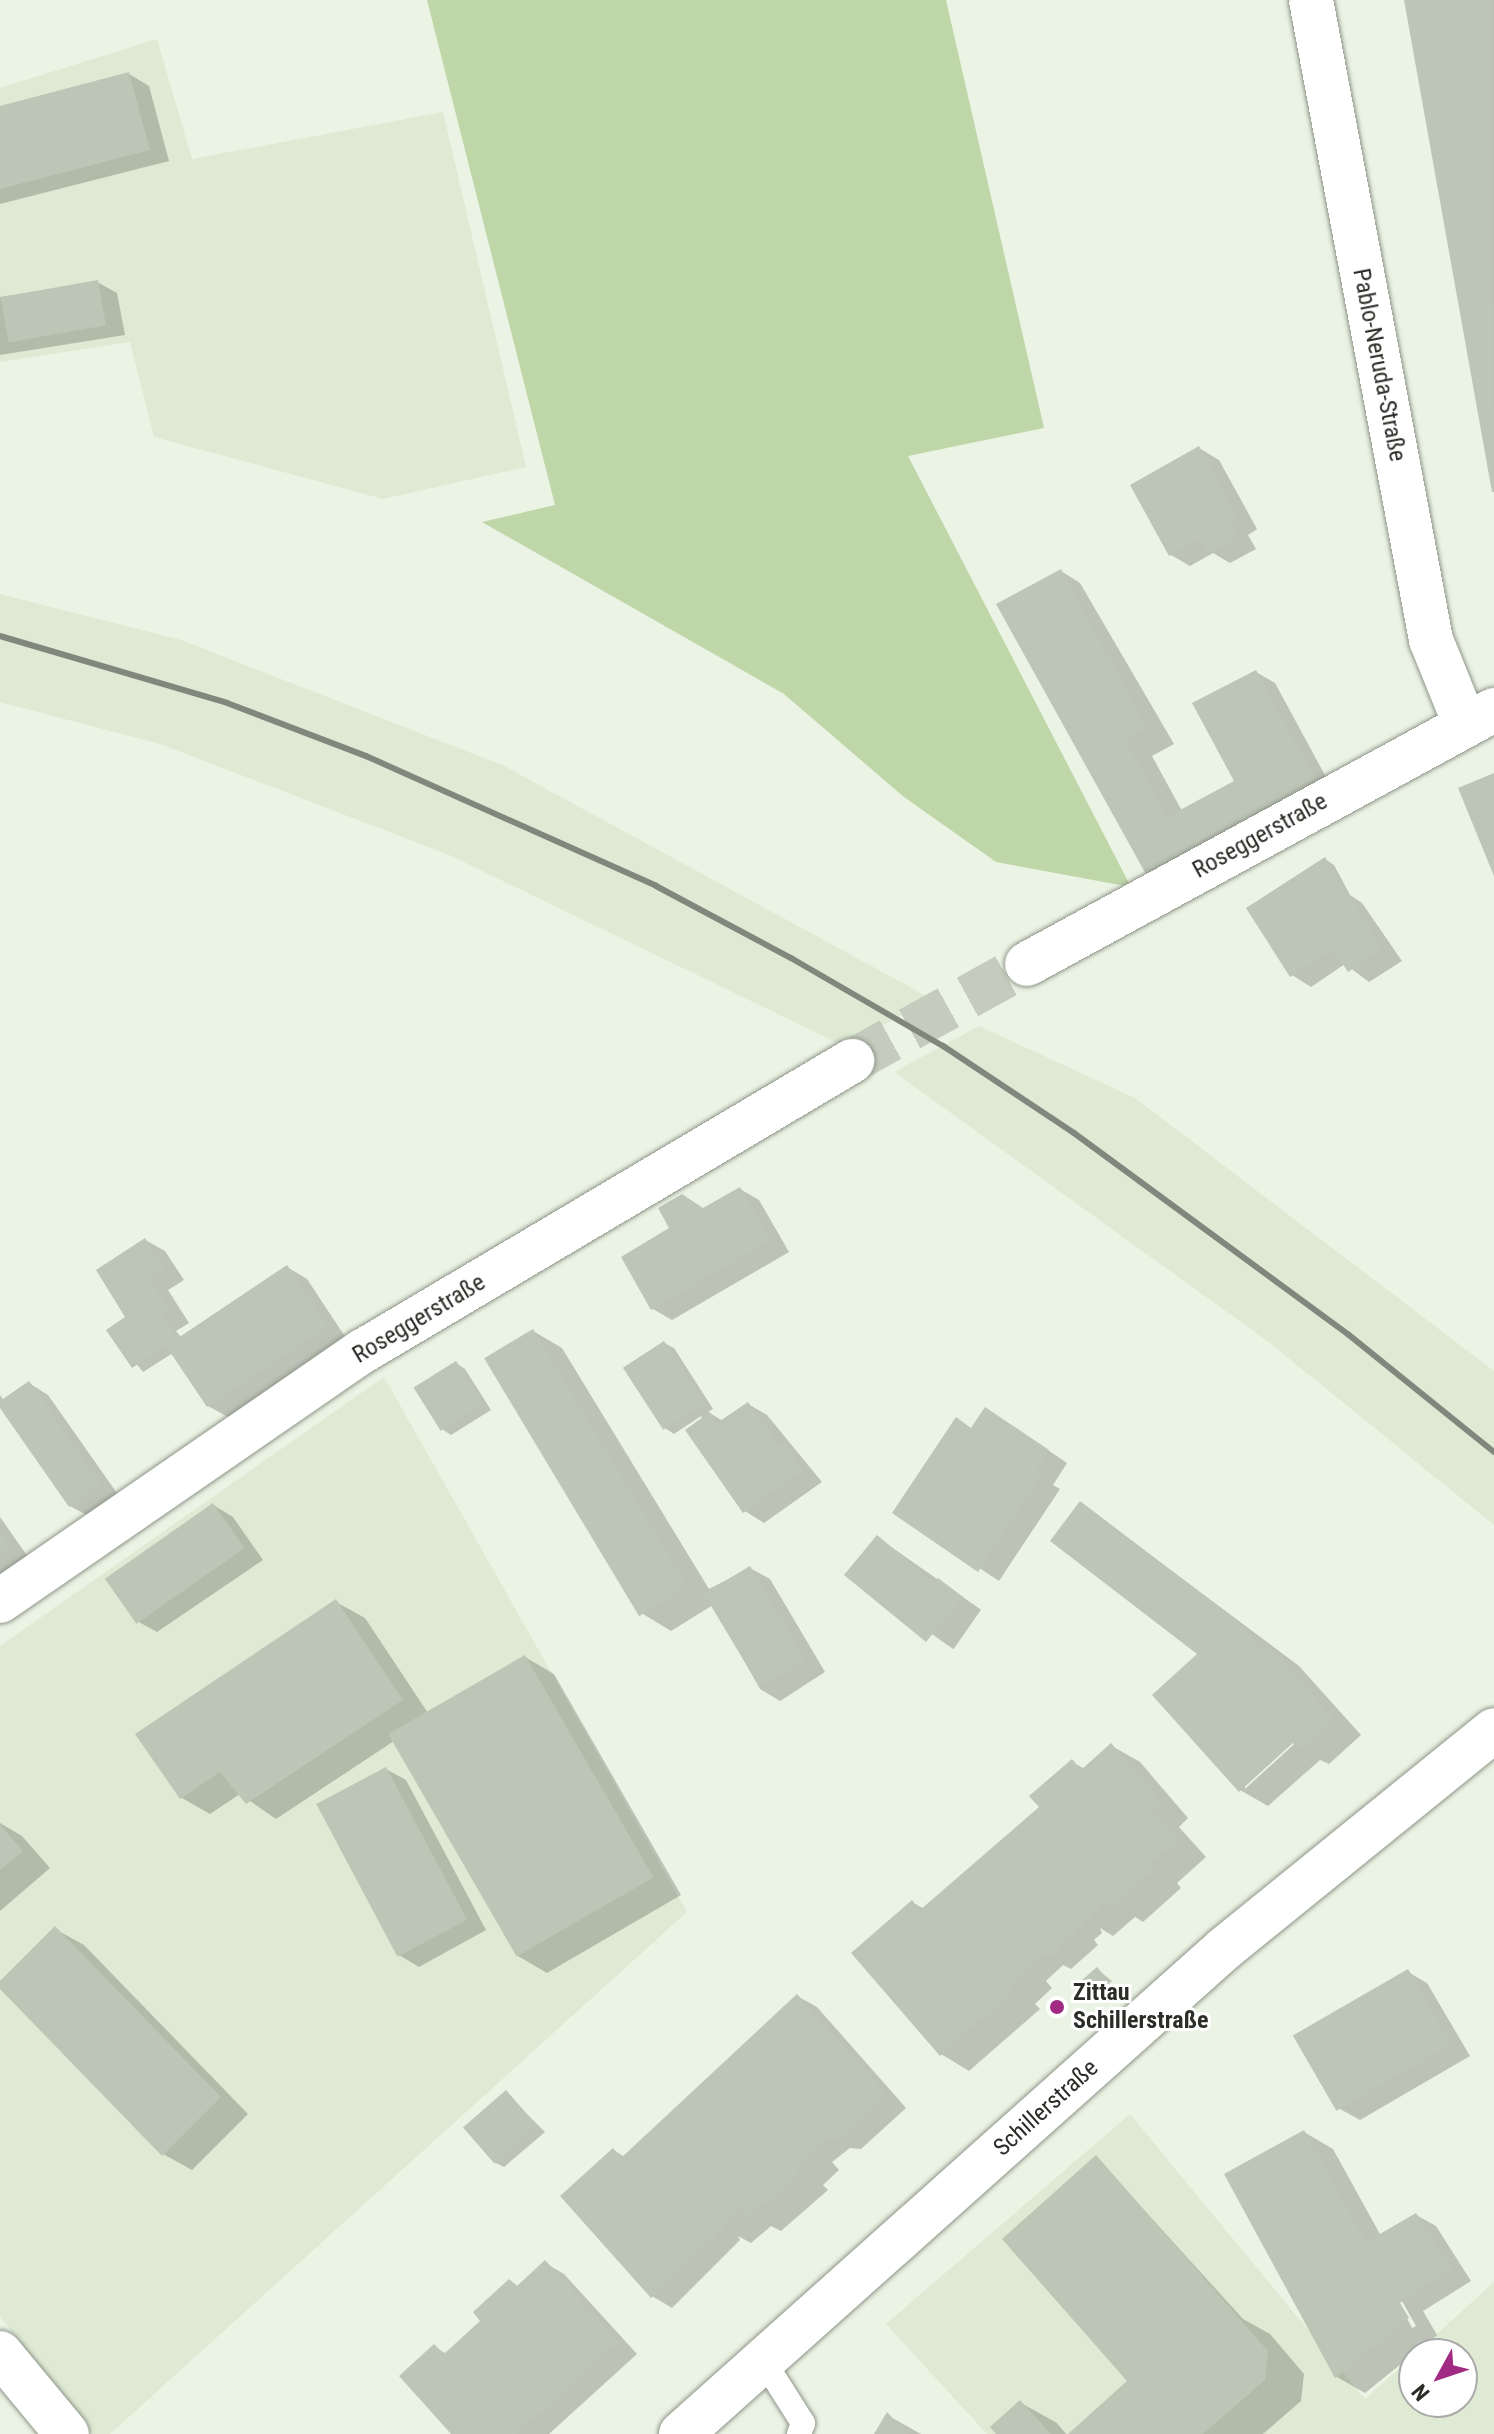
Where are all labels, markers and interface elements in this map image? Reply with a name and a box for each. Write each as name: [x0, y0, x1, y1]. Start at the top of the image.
street label: Pablo-Neruda-Straße: [1346, 266, 1412, 464]
street label: Roseggerstraße: [1188, 787, 1332, 885]
street label: Roseggerstraße: [348, 1268, 490, 1370]
place label: Zittau Schillerstraße: [1073, 1979, 1208, 2035]
marker: Zittau Schillerstraße: [1048, 1998, 1066, 2016]
street label: Schillerstraße: [988, 2054, 1104, 2162]
north arrow: [1398, 2338, 1478, 2418]
text: N: [1407, 2379, 1435, 2406]

